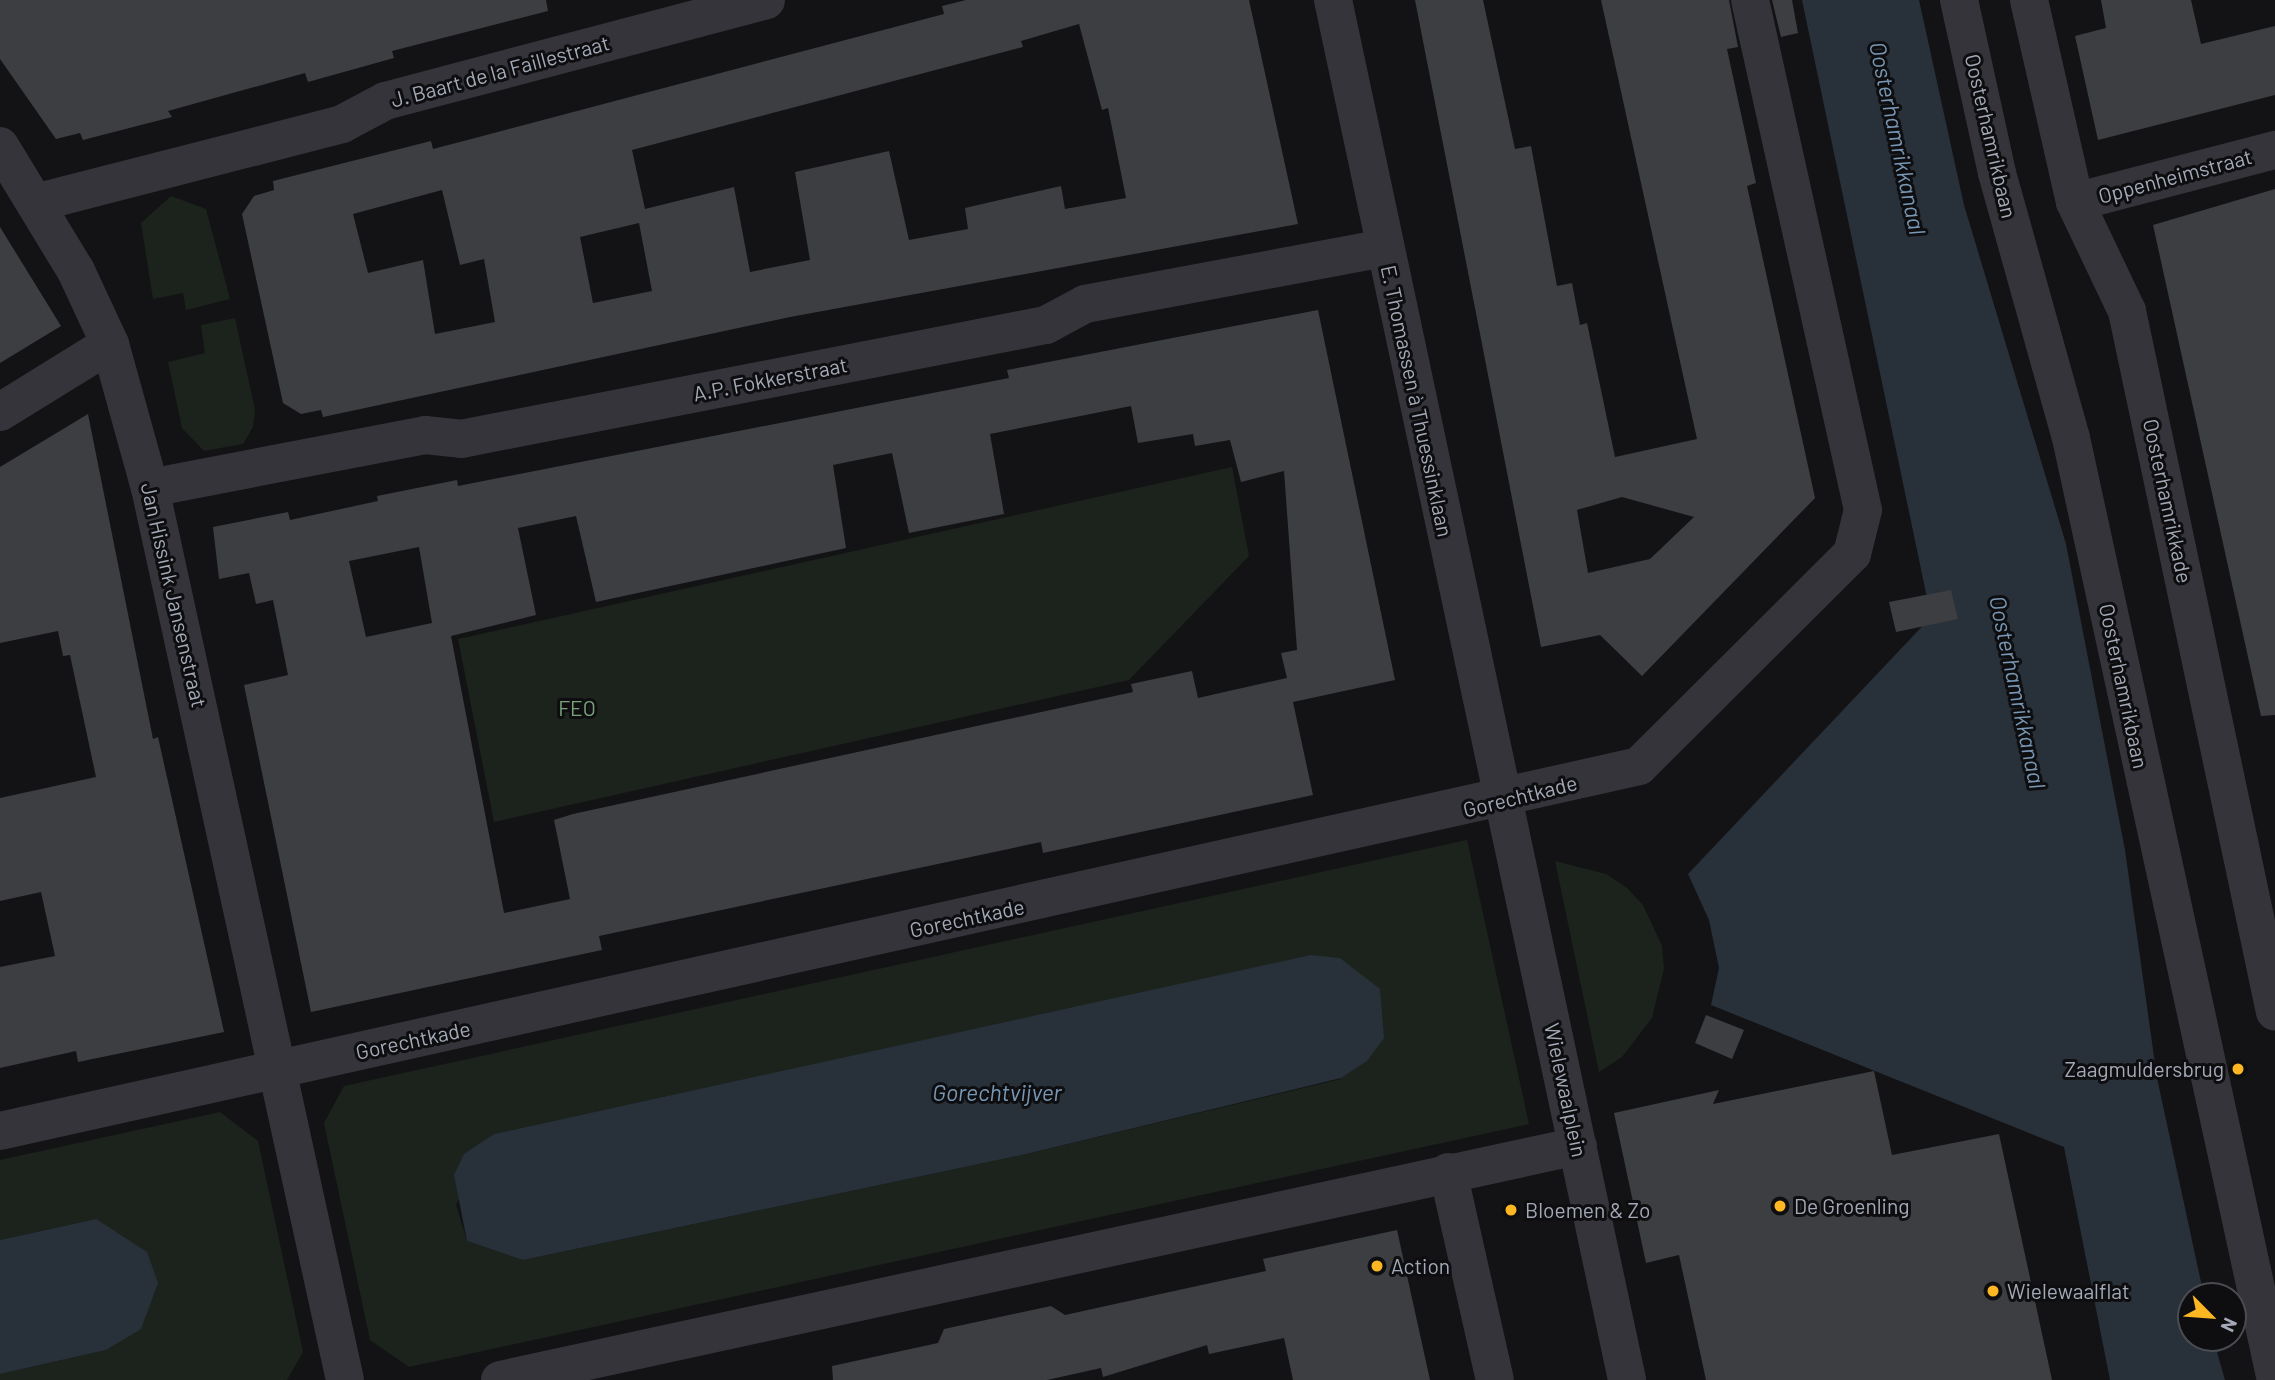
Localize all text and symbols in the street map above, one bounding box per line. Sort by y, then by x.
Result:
street label: J. Baart de la Faillestraat [388,30,612,112]
water label: Oosterhamrikkanaal [1864,39,1932,237]
street label: Oosterhamrikbaan [1960,51,2022,221]
street label: Oppenheimstraat [2095,143,2255,209]
street label: E. Thomassen à Thuessinklaan [1376,263,1458,539]
street label: A.P. Fokkerstraat [691,352,849,406]
street label: Oosterhamrikkade [2138,417,2198,585]
street label: Jan Hissink Jansenstraat [136,480,212,710]
water label: Oosterhamrikkanaal [1984,593,2052,791]
street label: Oosterhamrikbaan [2094,601,2154,771]
park label: FEO [558,695,596,721]
street label: Gorechtkade [1460,770,1580,822]
street label: Gorechtkade [907,894,1027,942]
street label: Gorechtkade [353,1016,473,1064]
street label: Wielewaalplein [1540,1021,1592,1159]
place label: Zaagmuldersbrug [2064,1056,2224,1082]
marker: Zaagmuldersbrug [2230,1061,2246,1077]
water label: Gorechtvijver [932,1078,1062,1106]
place label: De Groenling [1794,1193,1909,1219]
place label: Bloemen & Zo [1525,1197,1651,1223]
marker: De Groenling [1772,1198,1788,1214]
marker: Bloemen & Zo [1503,1202,1519,1218]
place label: Action [1391,1253,1450,1279]
marker: Action [1369,1258,1385,1274]
place label: Wielewaalflat [2007,1278,2130,1304]
north arrow [2177,1282,2247,1352]
marker: Wielewaalflat [1985,1283,2001,1299]
text: N [2217,1315,2243,1336]

